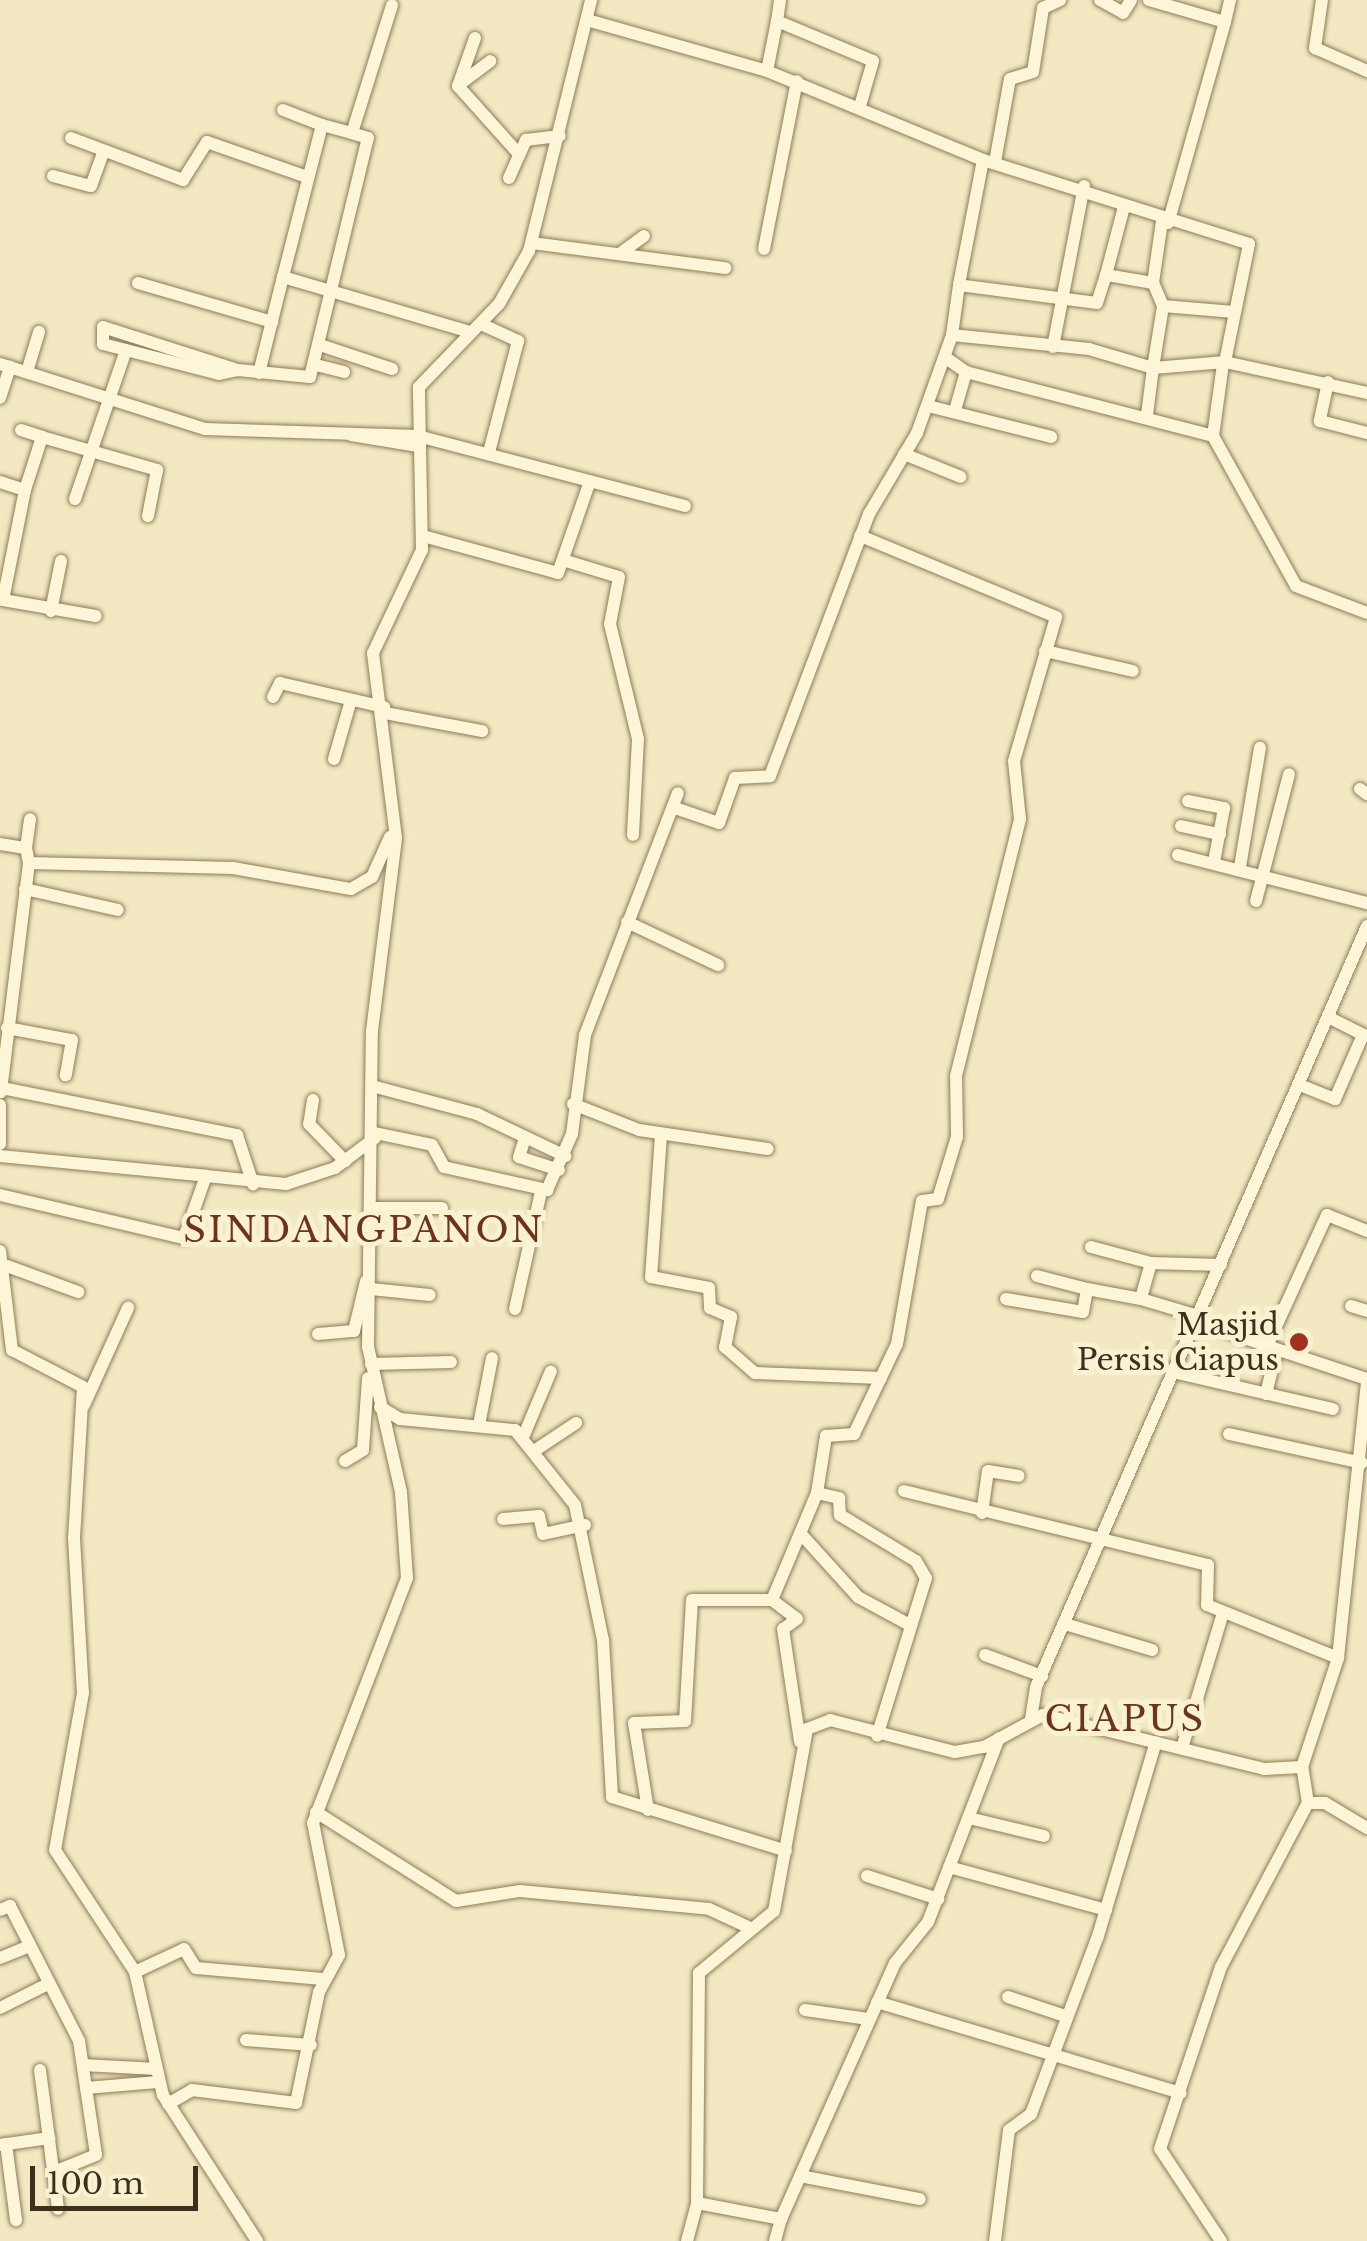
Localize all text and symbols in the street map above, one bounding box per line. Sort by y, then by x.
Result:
district label: SINDANGPANON [183,1209,545,1251]
place label: Masjid Persis Ciapus [1077,1307,1279,1378]
marker: Masjid Persis Ciapus [1288,1331,1310,1353]
district label: CIAPUS [1044,1698,1206,1740]
scale bar [35,2146,202,2208]
text: 100 m [47,2165,144,2202]

